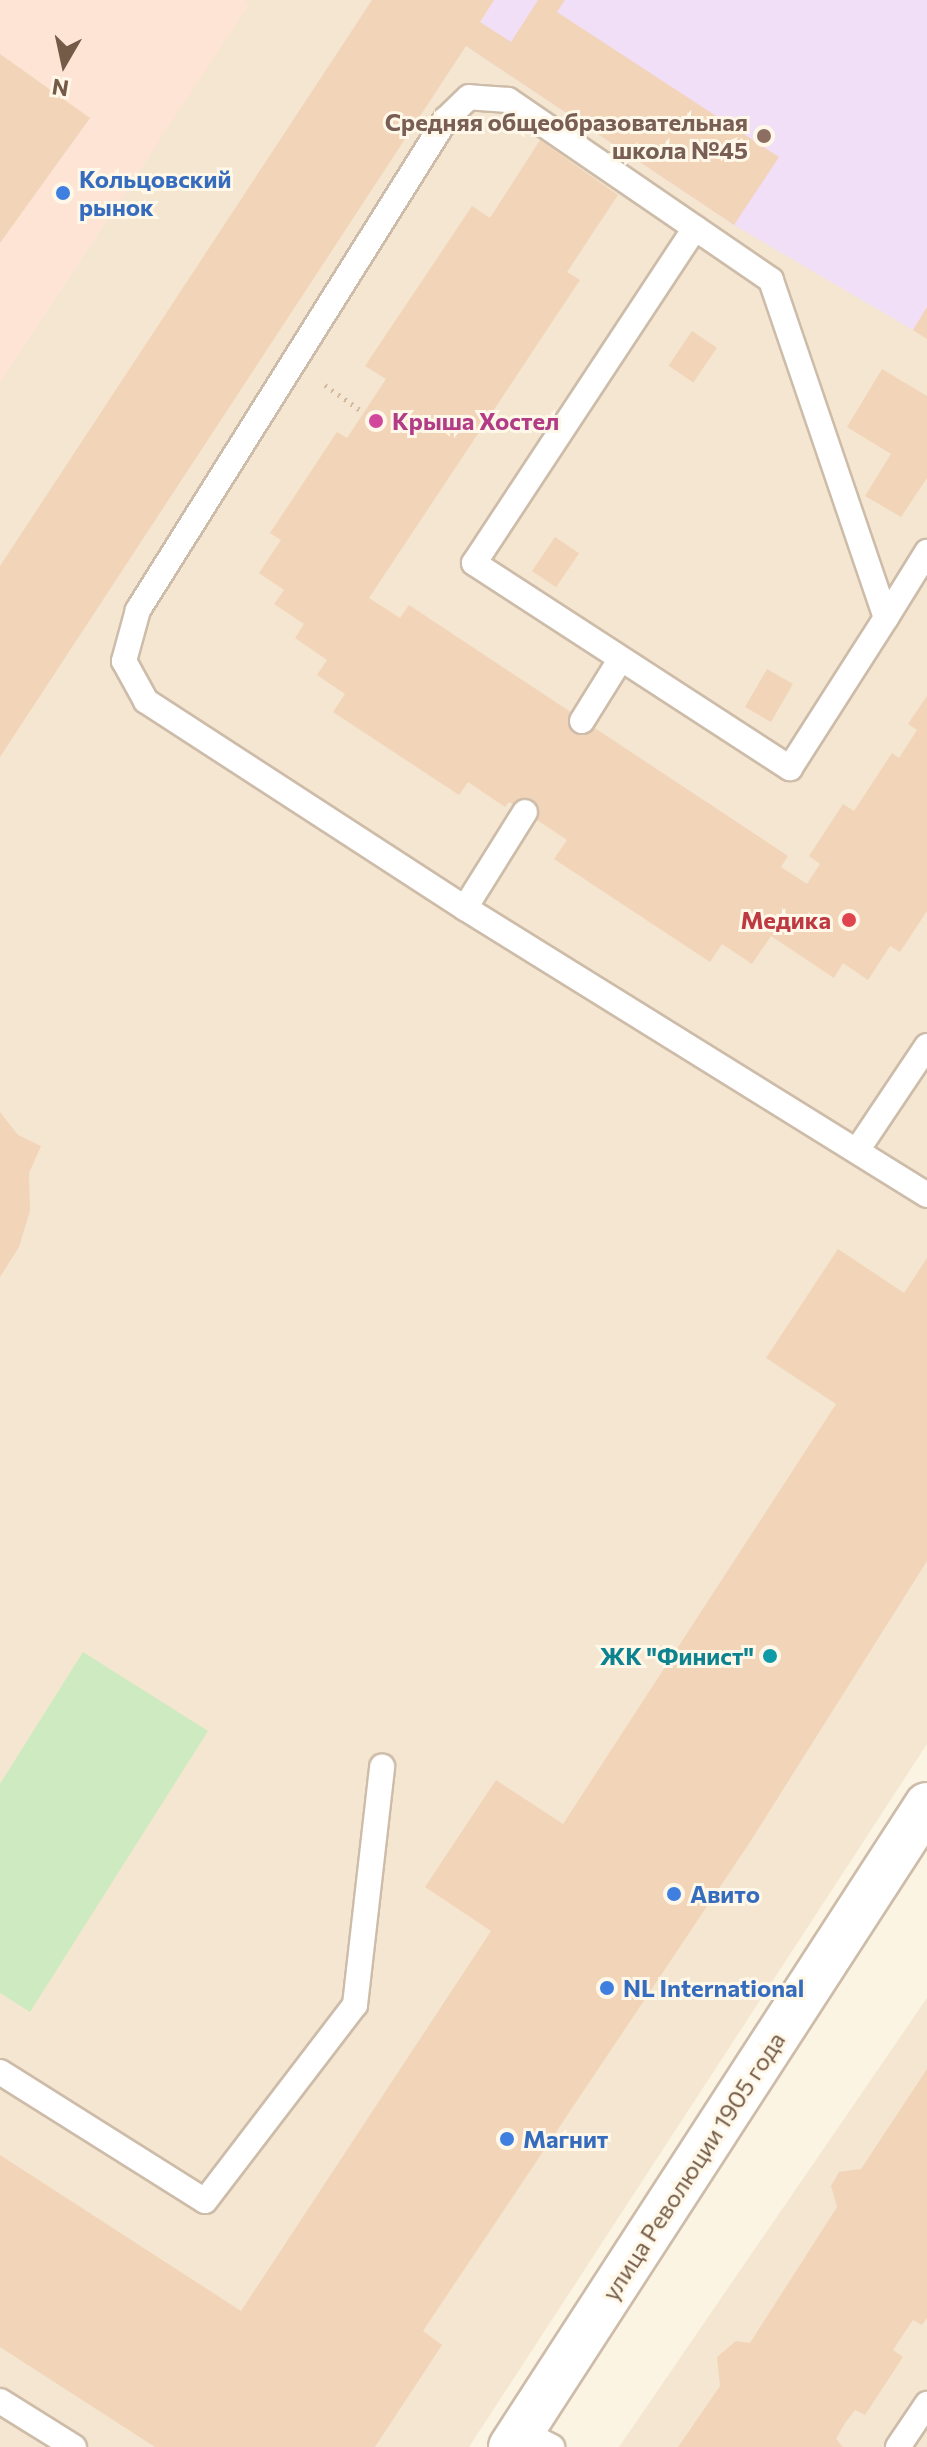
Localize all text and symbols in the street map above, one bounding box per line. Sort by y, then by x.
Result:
north arrow [24,24,104,104]
text: N [50,74,70,103]
place label: Средняя общеобразовательная школа №45 [385,108,748,164]
marker: Средняя общеобразовательная школа №45 [755,127,773,145]
place label: Кольцовский рынок [79,165,232,221]
marker: Кольцовский рынок [54,184,72,202]
place label: Крыша Хостел [392,407,559,435]
marker: Крыша Хостел [367,412,385,430]
place label: Медика [740,906,831,934]
marker: Медика [838,909,860,931]
place label: ЖК "Финист" [600,1642,754,1670]
marker: ЖК "Финист" [761,1647,779,1665]
place label: Авито [690,1880,760,1908]
marker: Авито [665,1885,683,1903]
place label: NL International [623,1974,804,2002]
marker: NL International [598,1979,616,1997]
street label: улица Революции 1905 года [595,2027,791,2305]
place label: Магнит [523,2125,608,2153]
marker: Магнит [498,2130,516,2148]

